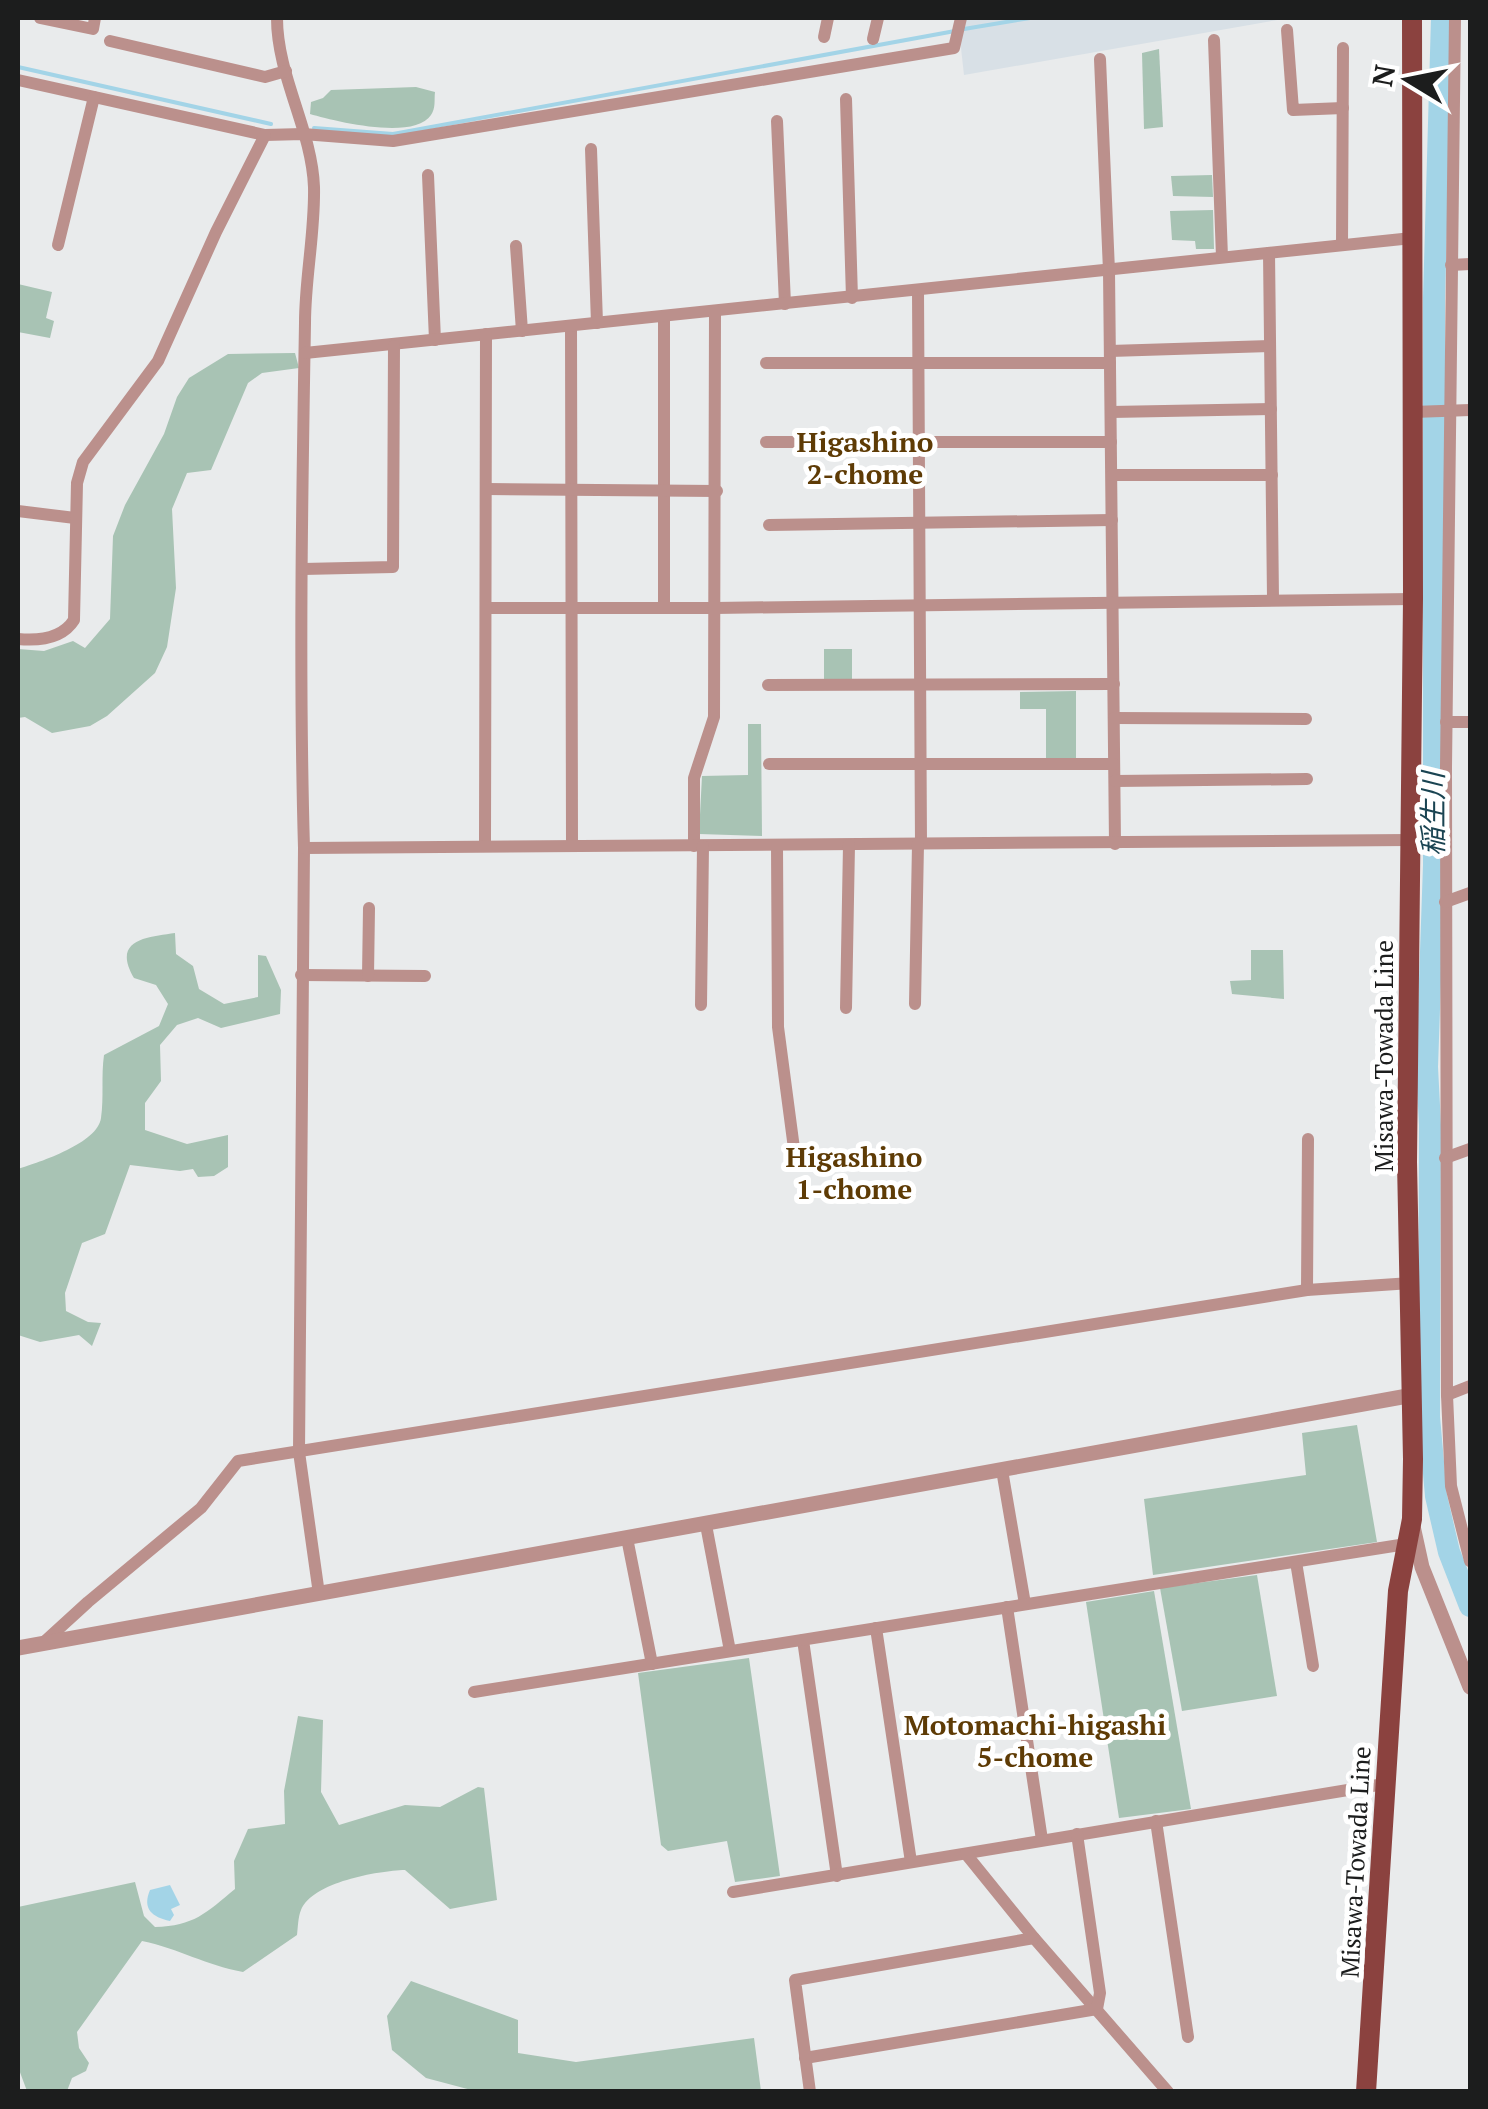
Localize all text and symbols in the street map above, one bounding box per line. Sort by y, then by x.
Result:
north arrow [1358,30,1458,130]
text: N [1363,62,1403,89]
district label: Higashino 2-chome [797,423,933,492]
water label: 稲生川 [1414,769,1451,856]
street label: Misawa-Towada Line [1367,940,1400,1172]
district label: Higashino 1-chome [786,1138,922,1207]
district label: Motomachi-higashi 5-chome [904,1706,1166,1775]
street label: Misawa-Towada Line [1332,1745,1378,1979]

